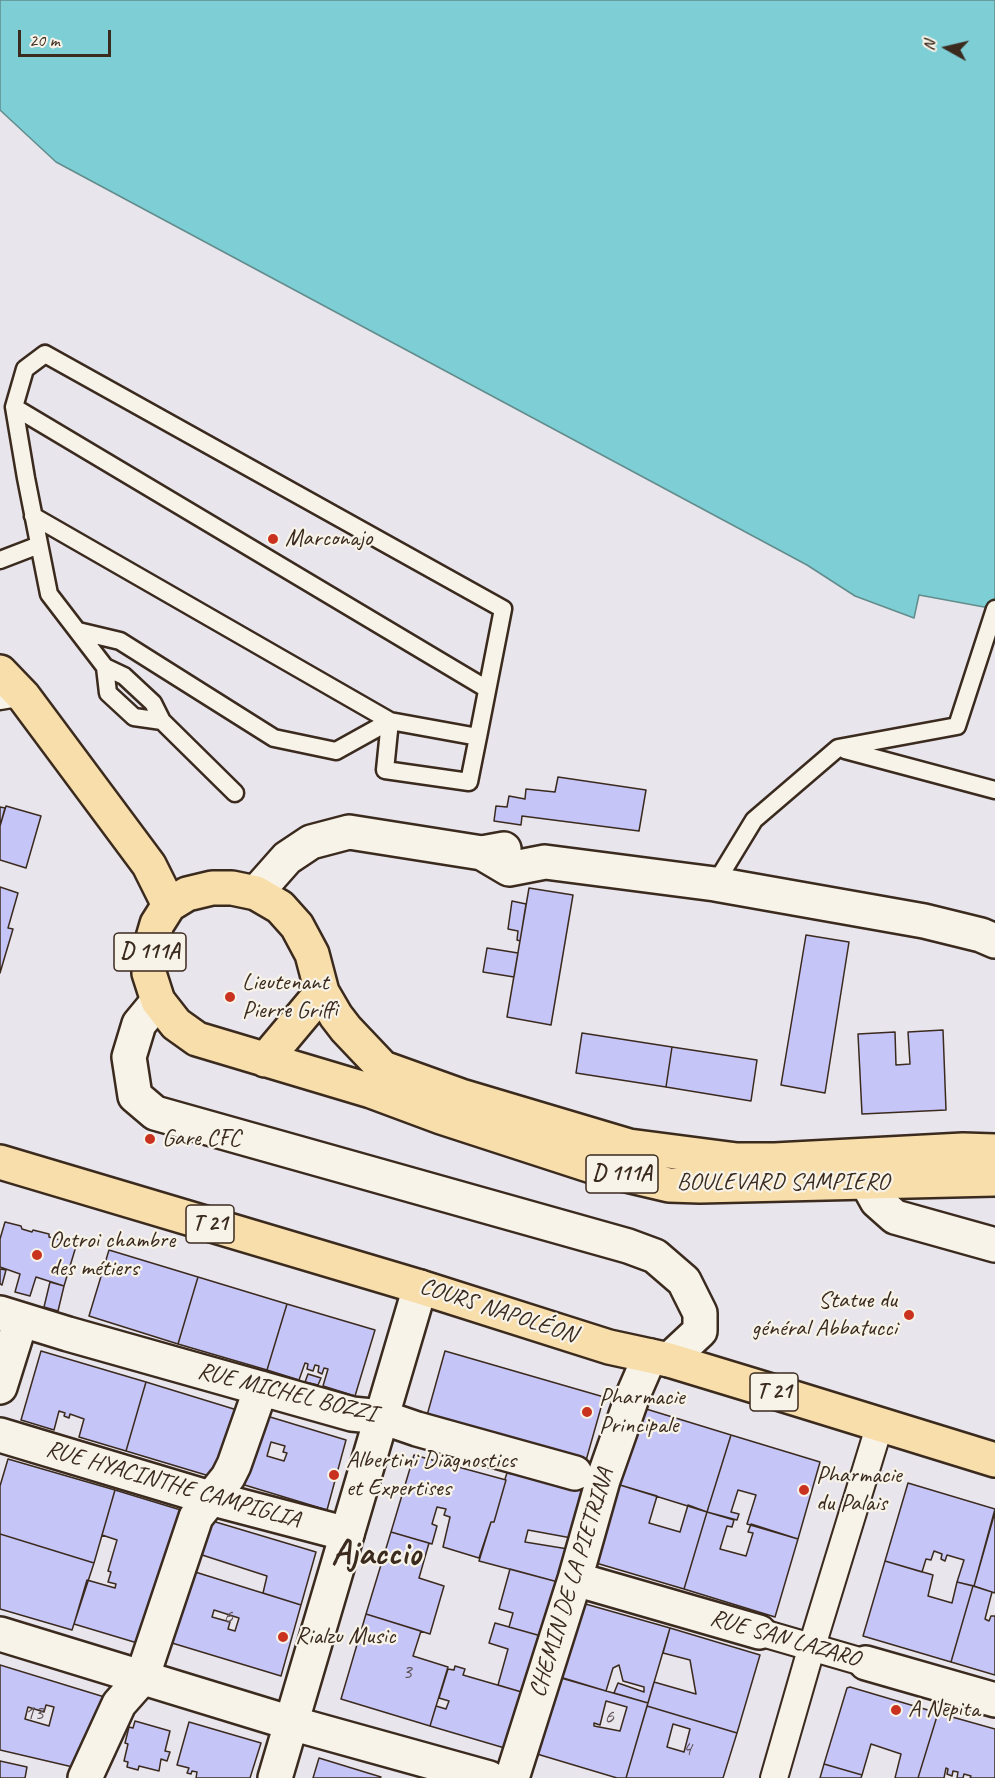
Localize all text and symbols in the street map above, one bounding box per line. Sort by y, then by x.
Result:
scale bar [21,18,114,56]
north arrow [917,18,977,78]
text: 20 m [29,29,60,51]
text: N [919,39,940,52]
place label: Marconajo [285,525,372,553]
marker: Marconajo [266,532,280,546]
road number: D 111A [114,933,186,971]
place label: Lieutenant Pierre Griffi [242,969,337,1025]
marker: Lieutenant Pierre Griffi [223,990,237,1004]
place label: Gare CFC [162,1125,241,1153]
marker: Gare CFC [143,1132,157,1146]
road number: D 111A [586,1155,658,1193]
street label: BOULEVARD SAMPIERO [677,1169,889,1197]
road number: T 21 [186,1205,234,1243]
place label: Octroi chambre des métiers [49,1227,175,1283]
marker: Octroi chambre des métiers [30,1248,44,1262]
street label: COURS NAPOLÉON [416,1272,580,1350]
place label: Statue du général Abbatucci [752,1287,897,1343]
marker: Statue du général Abbatucci [902,1308,916,1322]
street label: RUE MICHEL BOZZI [195,1357,379,1429]
road number: T 21 [750,1373,798,1411]
place label: Pharmacie Principale [599,1384,685,1440]
marker: Pharmacie Principale [580,1405,594,1419]
street label: RUE HYACINTHE CAMPIGLIA [43,1435,303,1535]
place label: Albertini Diagnostics et Expertises [346,1447,516,1503]
place label: Pharmacie du Palais [816,1462,902,1518]
street label: CHEMIN DE LA PIETRINA [523,1465,621,1701]
marker: Albertini Diagnostics et Expertises [327,1468,341,1482]
marker: Pharmacie du Palais [797,1483,811,1497]
district label: Ajaccio [331,1533,421,1577]
house number: 6 [223,1604,233,1630]
street label: RUE SAN LAZARO [707,1604,863,1674]
place label: Rialzu Music [295,1623,395,1651]
marker: Rialzu Music [276,1630,290,1644]
house number: 3 [402,1659,412,1685]
place label: A Nepita [908,1696,980,1724]
house number: 13 [25,1700,43,1726]
marker: A Nepita [889,1703,903,1717]
house number: 6 [604,1704,614,1730]
house number: 4 [682,1736,692,1762]

